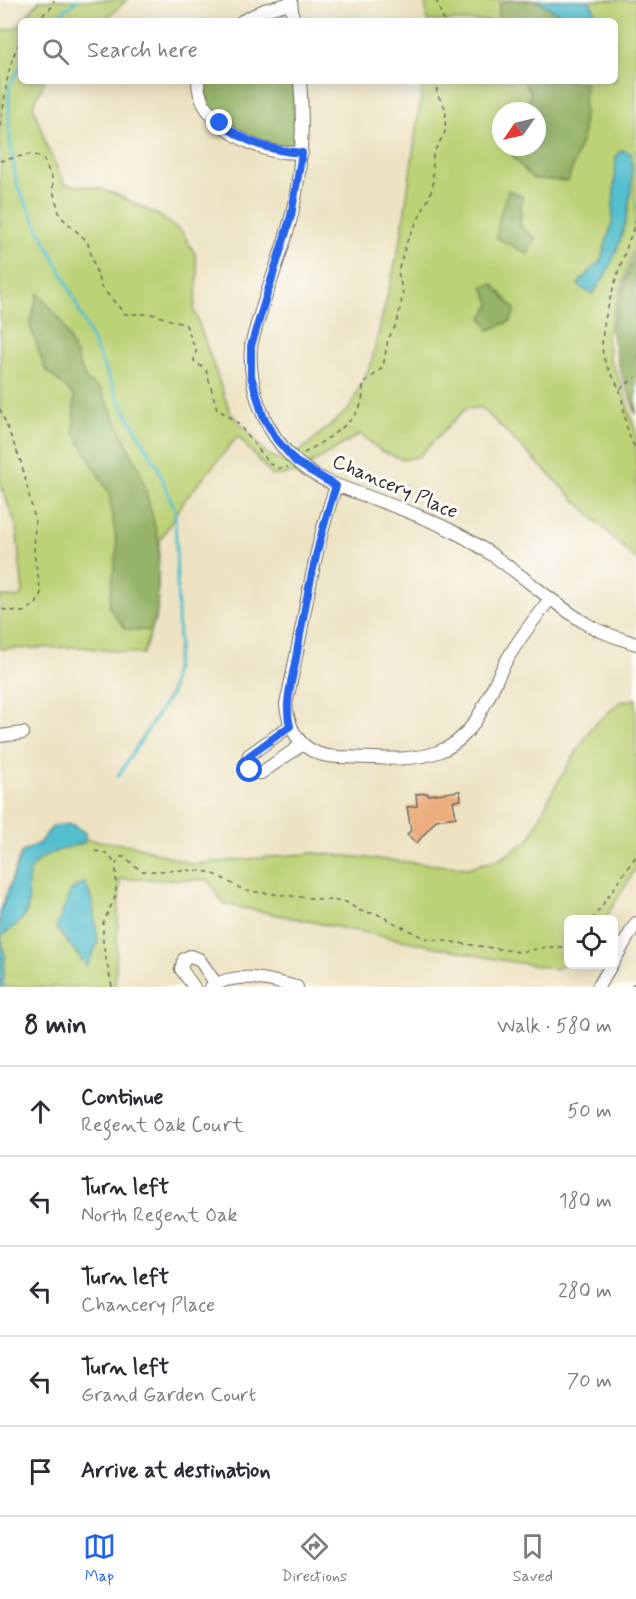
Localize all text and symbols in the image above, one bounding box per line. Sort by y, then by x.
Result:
search box [18,18,618,84]
icon: search [39,35,72,68]
text: Search here [87,37,198,65]
north arrow [492,102,546,156]
route end [206,109,232,135]
street label: Chancery Place [328,448,462,526]
route start [236,756,262,782]
map controls [564,915,618,969]
button: locate [564,915,618,969]
text: 8 min [24,1009,87,1043]
text: Walk · 580 m [497,1013,612,1040]
text: Continue [81,1084,163,1112]
icon: ahead [24,1095,57,1128]
text: 50 m [567,1098,612,1125]
text: Regent Oak Court [81,1112,244,1139]
text: Turn left [81,1174,169,1202]
icon: left [24,1185,57,1218]
text: 180 m [559,1188,612,1215]
text: North Regent Oak [81,1202,238,1229]
text: Turn left [81,1264,169,1292]
icon: left [24,1275,57,1308]
text: 280 m [558,1278,612,1305]
text: Chancery Place [81,1292,215,1319]
text: Turn left [81,1354,169,1382]
icon: left [24,1365,57,1398]
text: 70 m [567,1368,612,1395]
text: Grand Garden Court [81,1382,256,1409]
icon: arrive [24,1455,57,1488]
text: Arrive at destination [81,1457,271,1485]
tab: Map [83,1530,116,1587]
tab: Directions [281,1530,347,1587]
tab: Saved [513,1530,553,1587]

